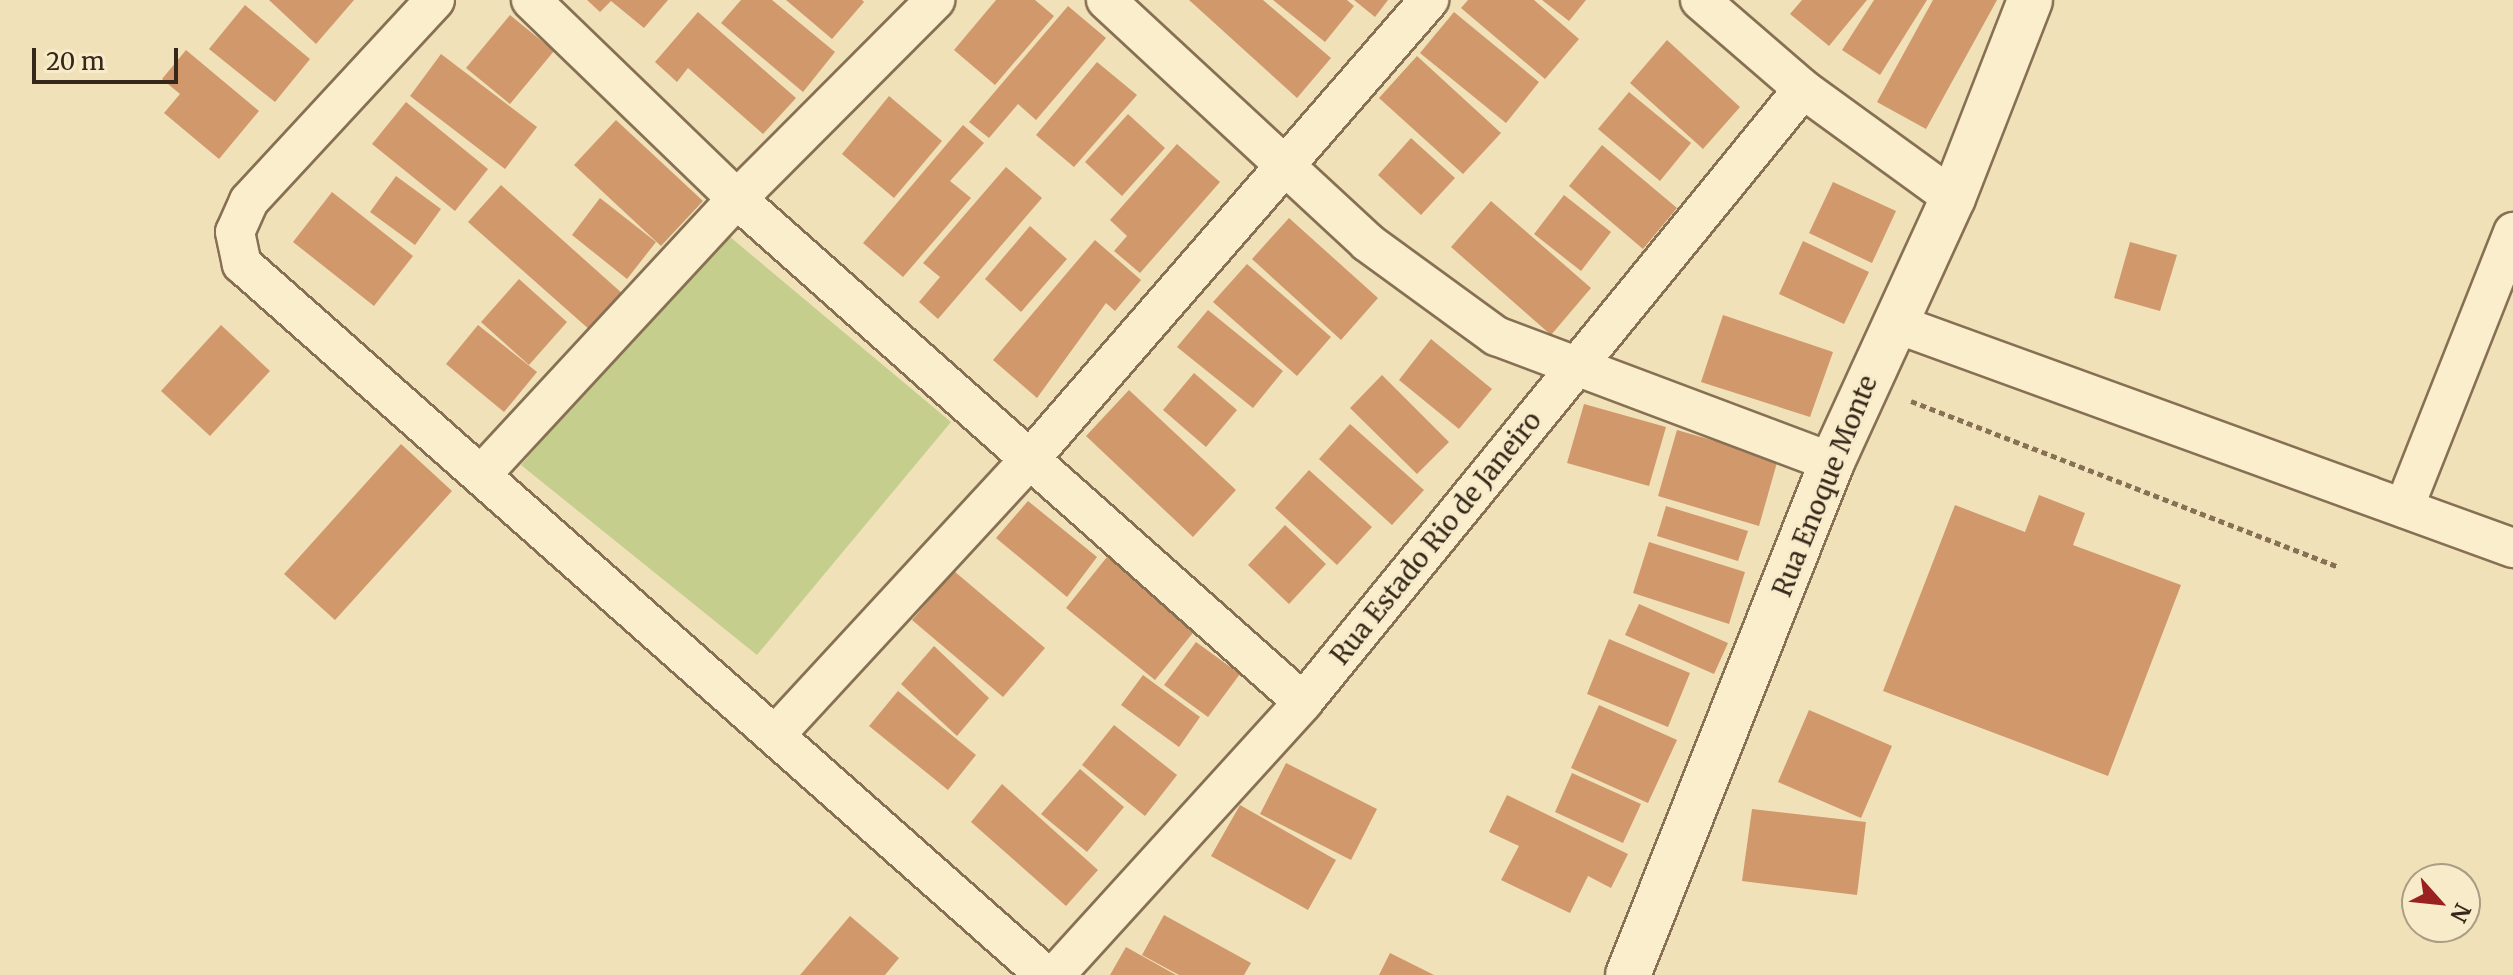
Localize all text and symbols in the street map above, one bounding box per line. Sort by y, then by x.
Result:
scale bar [36,32,182,82]
text: 20 m [46,46,105,77]
street label: Rua Enoque Monte [1766,371,1884,601]
street label: Rua Estado Rio de Janeiro [1324,405,1548,671]
north arrow [2401,863,2481,943]
text: N [2444,899,2477,927]

